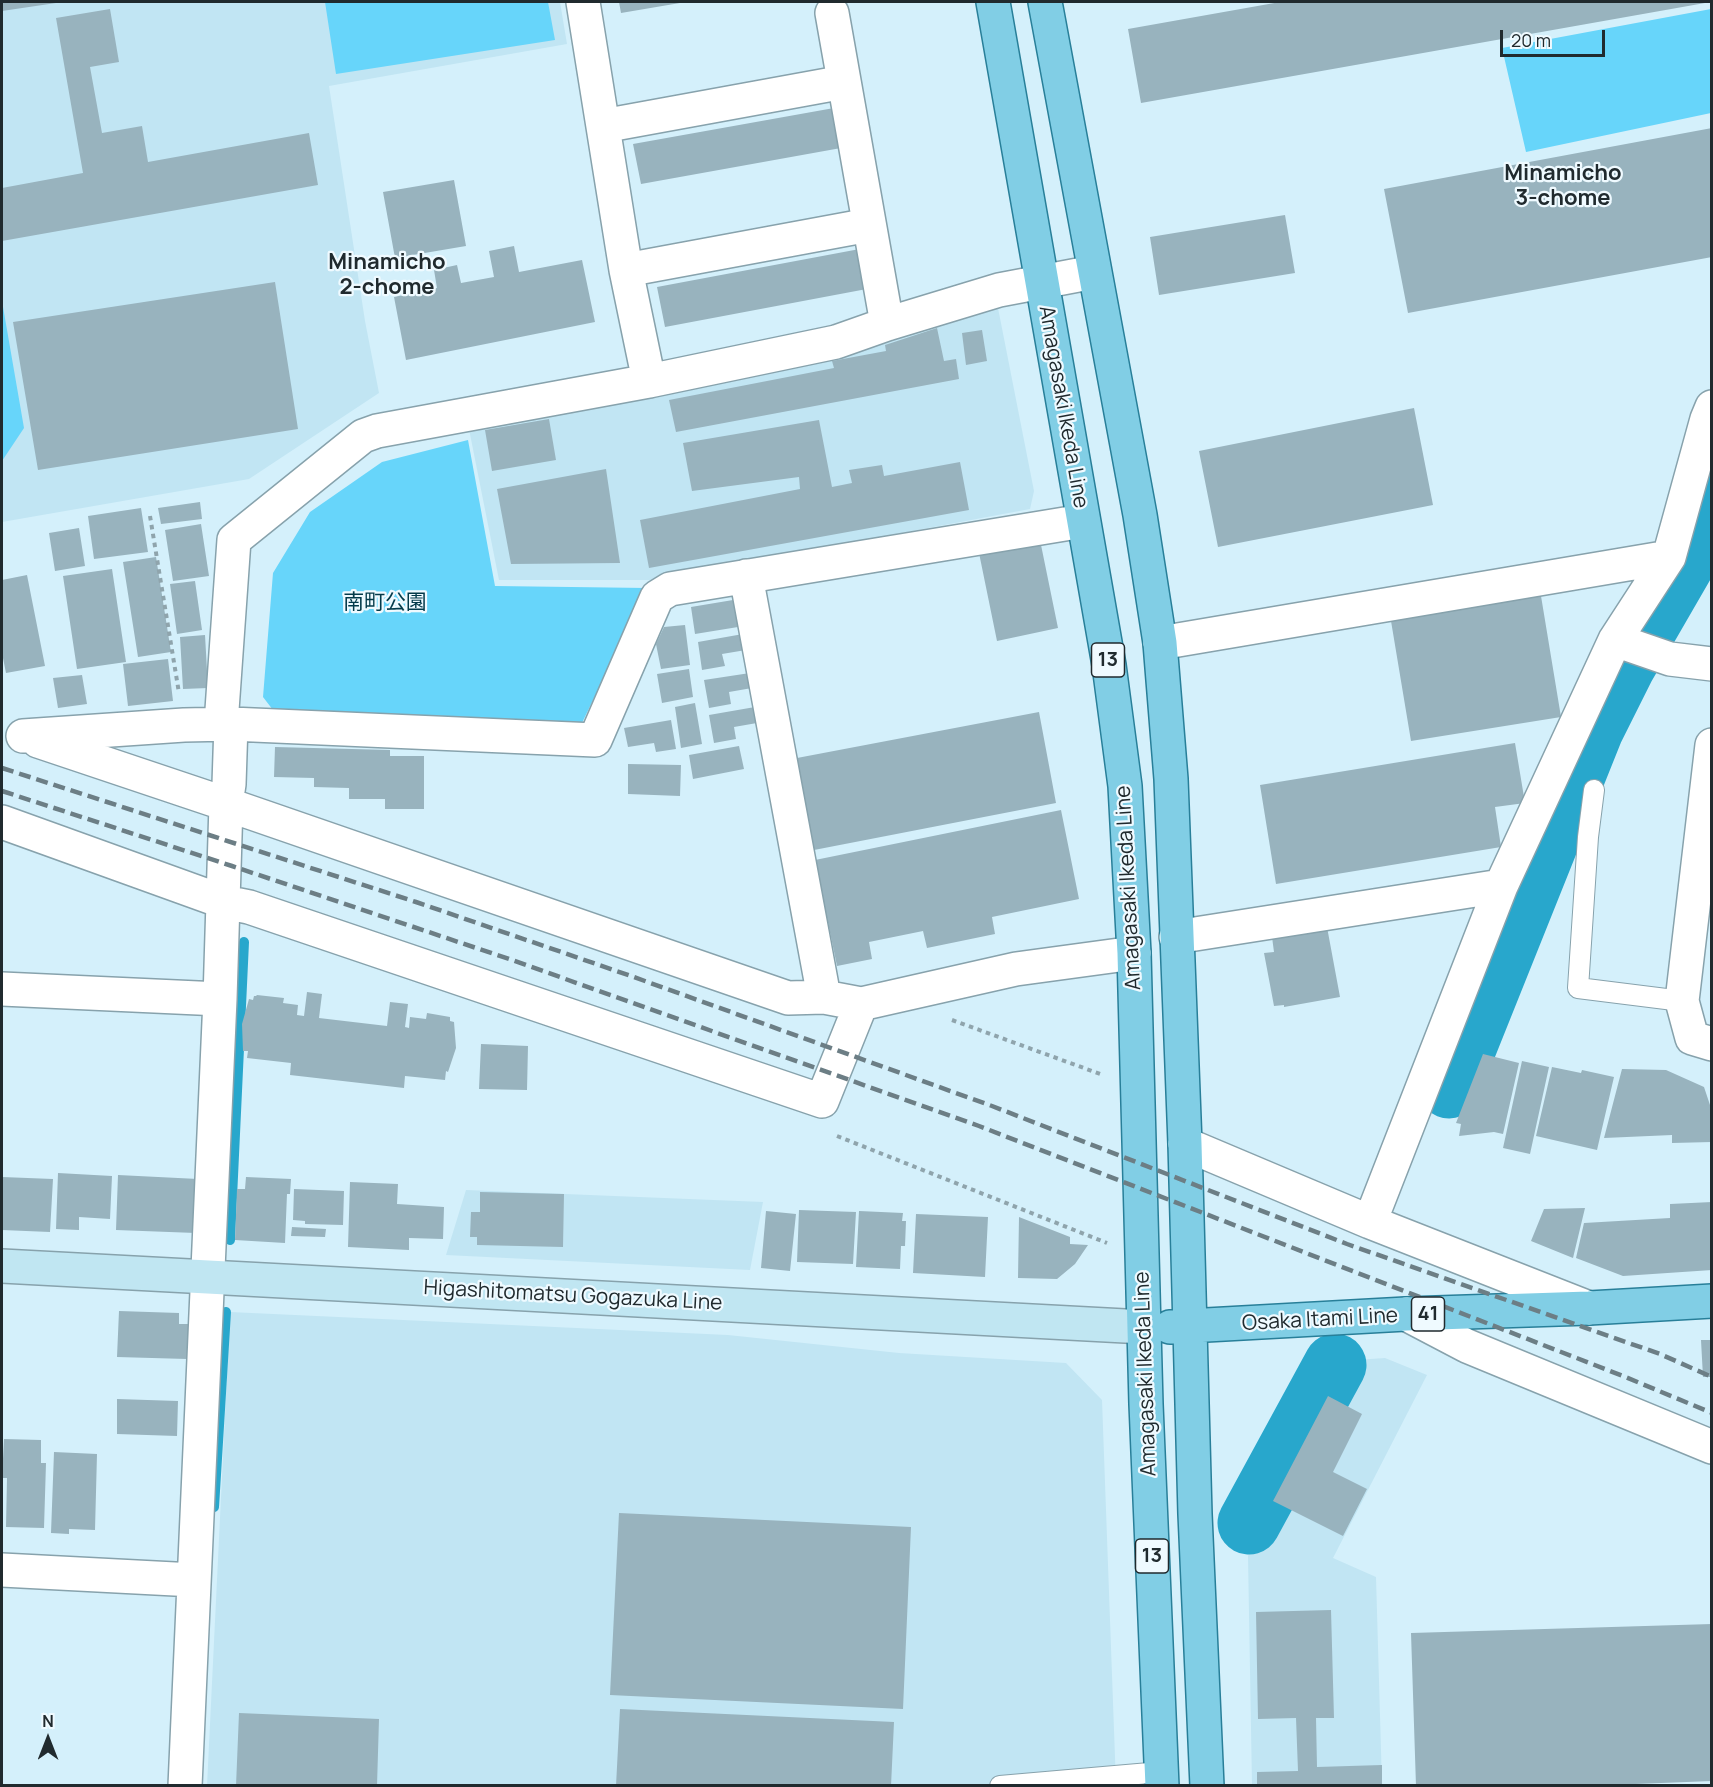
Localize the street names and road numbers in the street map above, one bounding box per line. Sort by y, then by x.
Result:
street label: Amagasaki Ikeda Line [1033,304,1093,510]
road number: 13 [1092,643,1124,677]
street label: Amagasaki Ikeda Line [1111,785,1147,991]
street label: Amagasaki Ikeda Line [1130,1271,1162,1477]
street label: Higashitomatsu Gogazuka Line [423,1276,723,1316]
road number: 41 [1412,1297,1444,1331]
street label: Osaka Itami Line [1241,1303,1399,1337]
road number: 13 [1136,1539,1168,1573]

